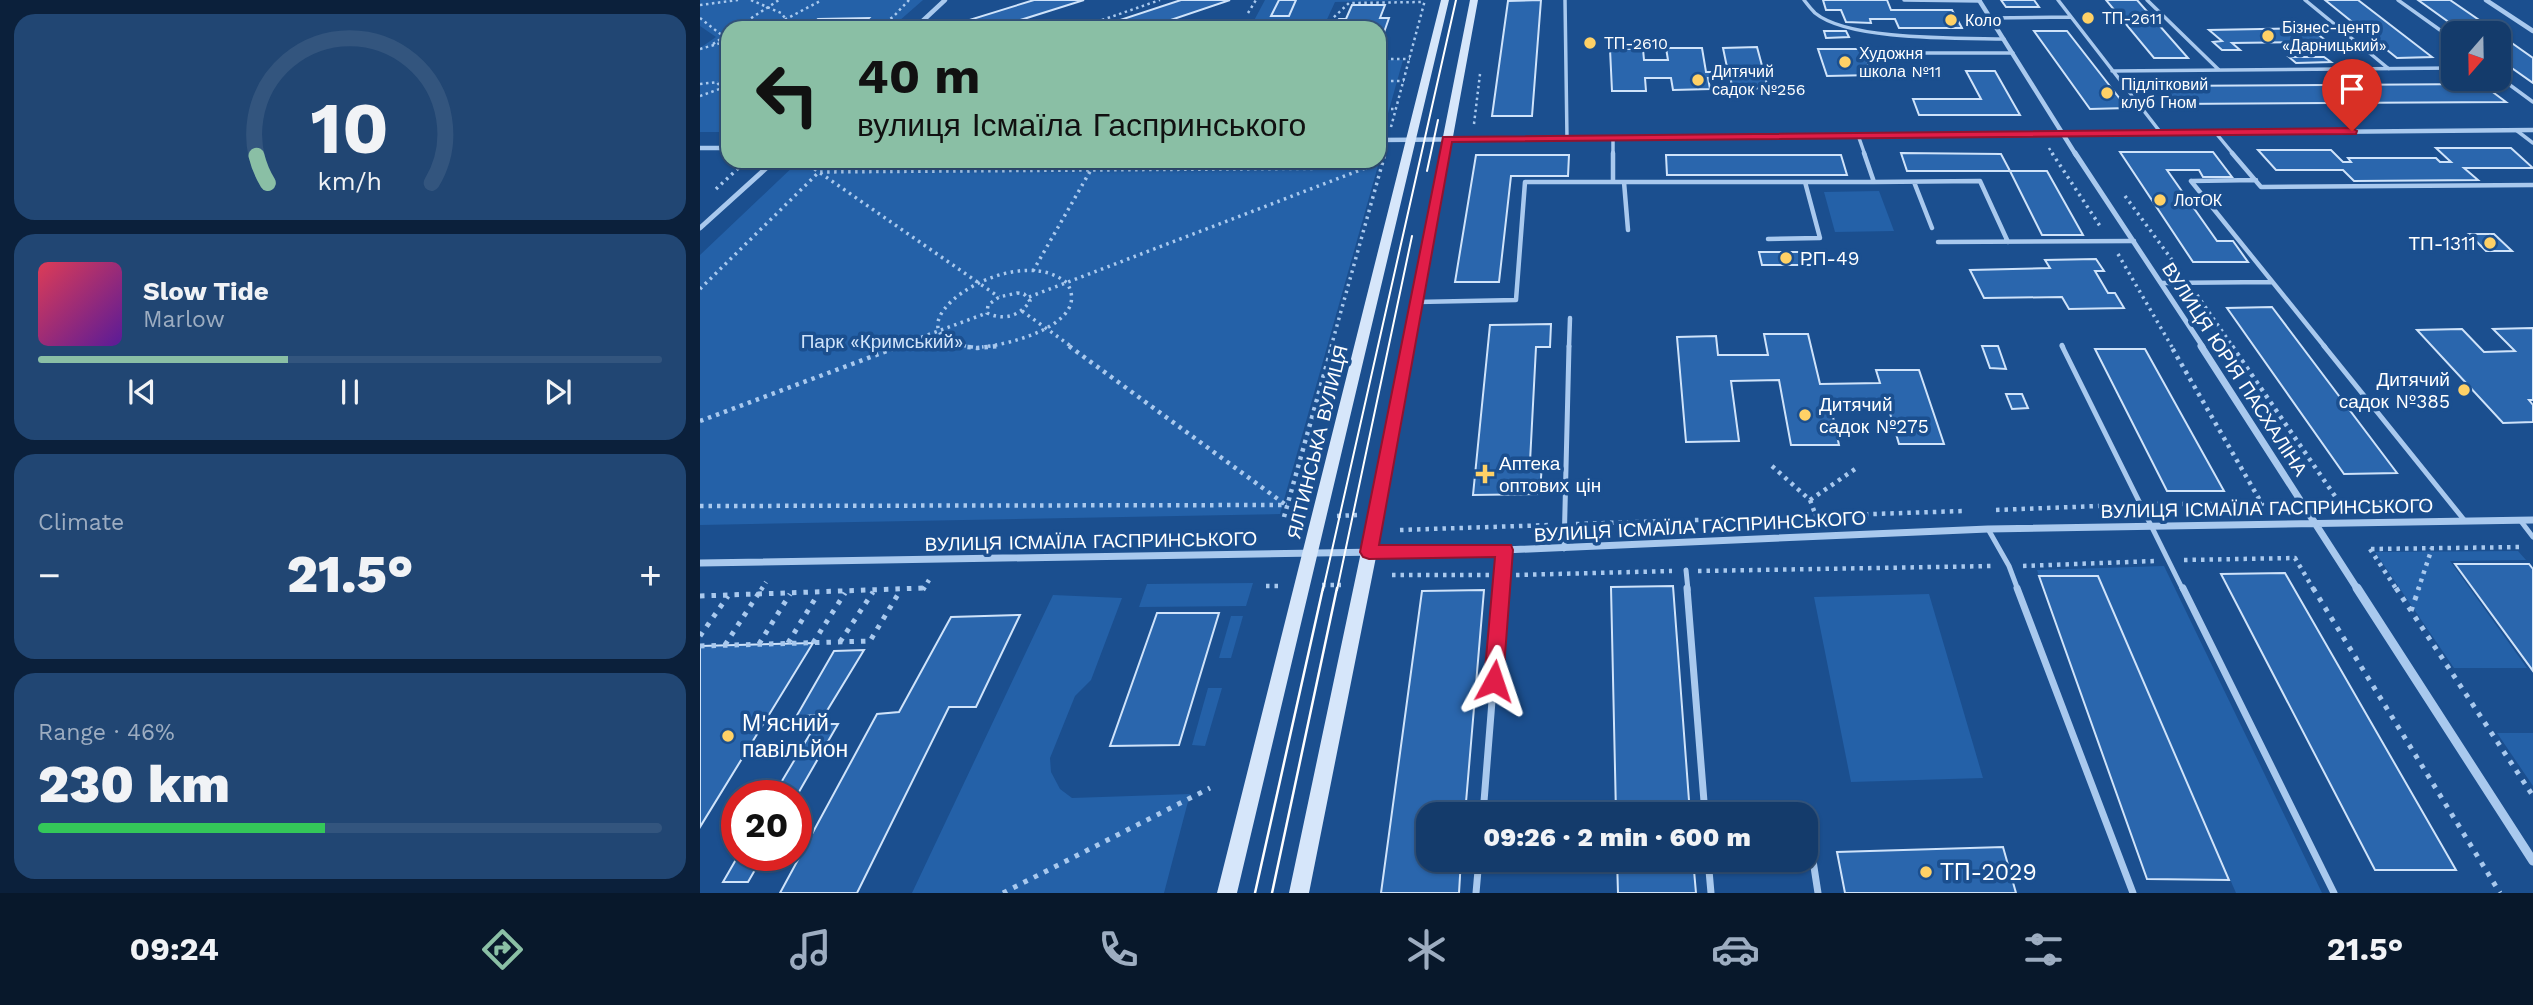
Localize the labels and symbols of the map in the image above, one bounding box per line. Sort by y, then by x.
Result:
place label: ТП-2611 [2102,9,2162,28]
marker: ТП-2611 [2080,10,2096,26]
place label: Коло [1965,11,2001,30]
marker: Коло [1943,12,1959,28]
place label: Бізнес-центр «Дарницький» [2282,18,2387,55]
north arrow [2441,21,2511,91]
marker: Бізнес-центр «Дарницький» [2260,28,2276,44]
place label: ТП-2610 [1604,34,1668,53]
marker: ТП-2610 [1582,35,1598,51]
place label: Художня школа №11 [1859,44,1941,81]
marker: Художня школа №11 [1837,54,1853,70]
pin [2322,59,2382,131]
place label: Дитячий садок №256 [1712,62,1805,99]
marker: Дитячий садок №256 [1690,72,1706,88]
place label: Підлітковий клуб Гном [2121,75,2208,112]
marker: Підлітковий клуб Гном [2099,85,2115,101]
place label: ЛотОК [2174,191,2223,210]
marker: ЛотОК [2152,192,2168,208]
place label: ТП-1311 [2409,232,2476,255]
marker: ТП-1311 [2482,235,2498,251]
place label: РП-49 [1800,247,1859,270]
marker: РП-49 [1778,250,1794,266]
street label: ВУЛИЦЯ ЮРІЯ ПАСХАЛІНА [2157,258,2312,481]
park label: Парк «Кримський» [801,330,963,353]
street label: ЯЛТИНСЬКА ВУЛИЦЯ [1282,343,1353,541]
place label: Дитячий садок №385 [2339,368,2450,413]
marker: Дитячий садок №385 [2456,382,2472,398]
place label: Дитячий садок №275 [1819,393,1929,438]
marker: Дитячий садок №275 [1797,407,1813,423]
place label: Аптека оптових цін [1499,452,1601,497]
marker: Аптека оптових цін [1477,466,1493,482]
street label: ВУЛИЦЯ ІСМАЇЛА ГАСПРИНСЬКОГО [2101,494,2433,523]
street label: ВУЛИЦЯ ІСМАЇЛА ГАСПРИНСЬКОГО [1533,506,1867,547]
street label: ВУЛИЦЯ ІСМАЇЛА ГАСПРИНСЬКОГО [925,527,1257,556]
position arrow [1457,644,1531,718]
place label: М'ясний павільйон [742,710,848,763]
marker: М'ясний павільйон [720,728,736,744]
speed limit sign: 20 [721,780,812,871]
place label: ТП-2029 [1940,859,2037,886]
marker: ТП-2029 [1918,864,1934,880]

